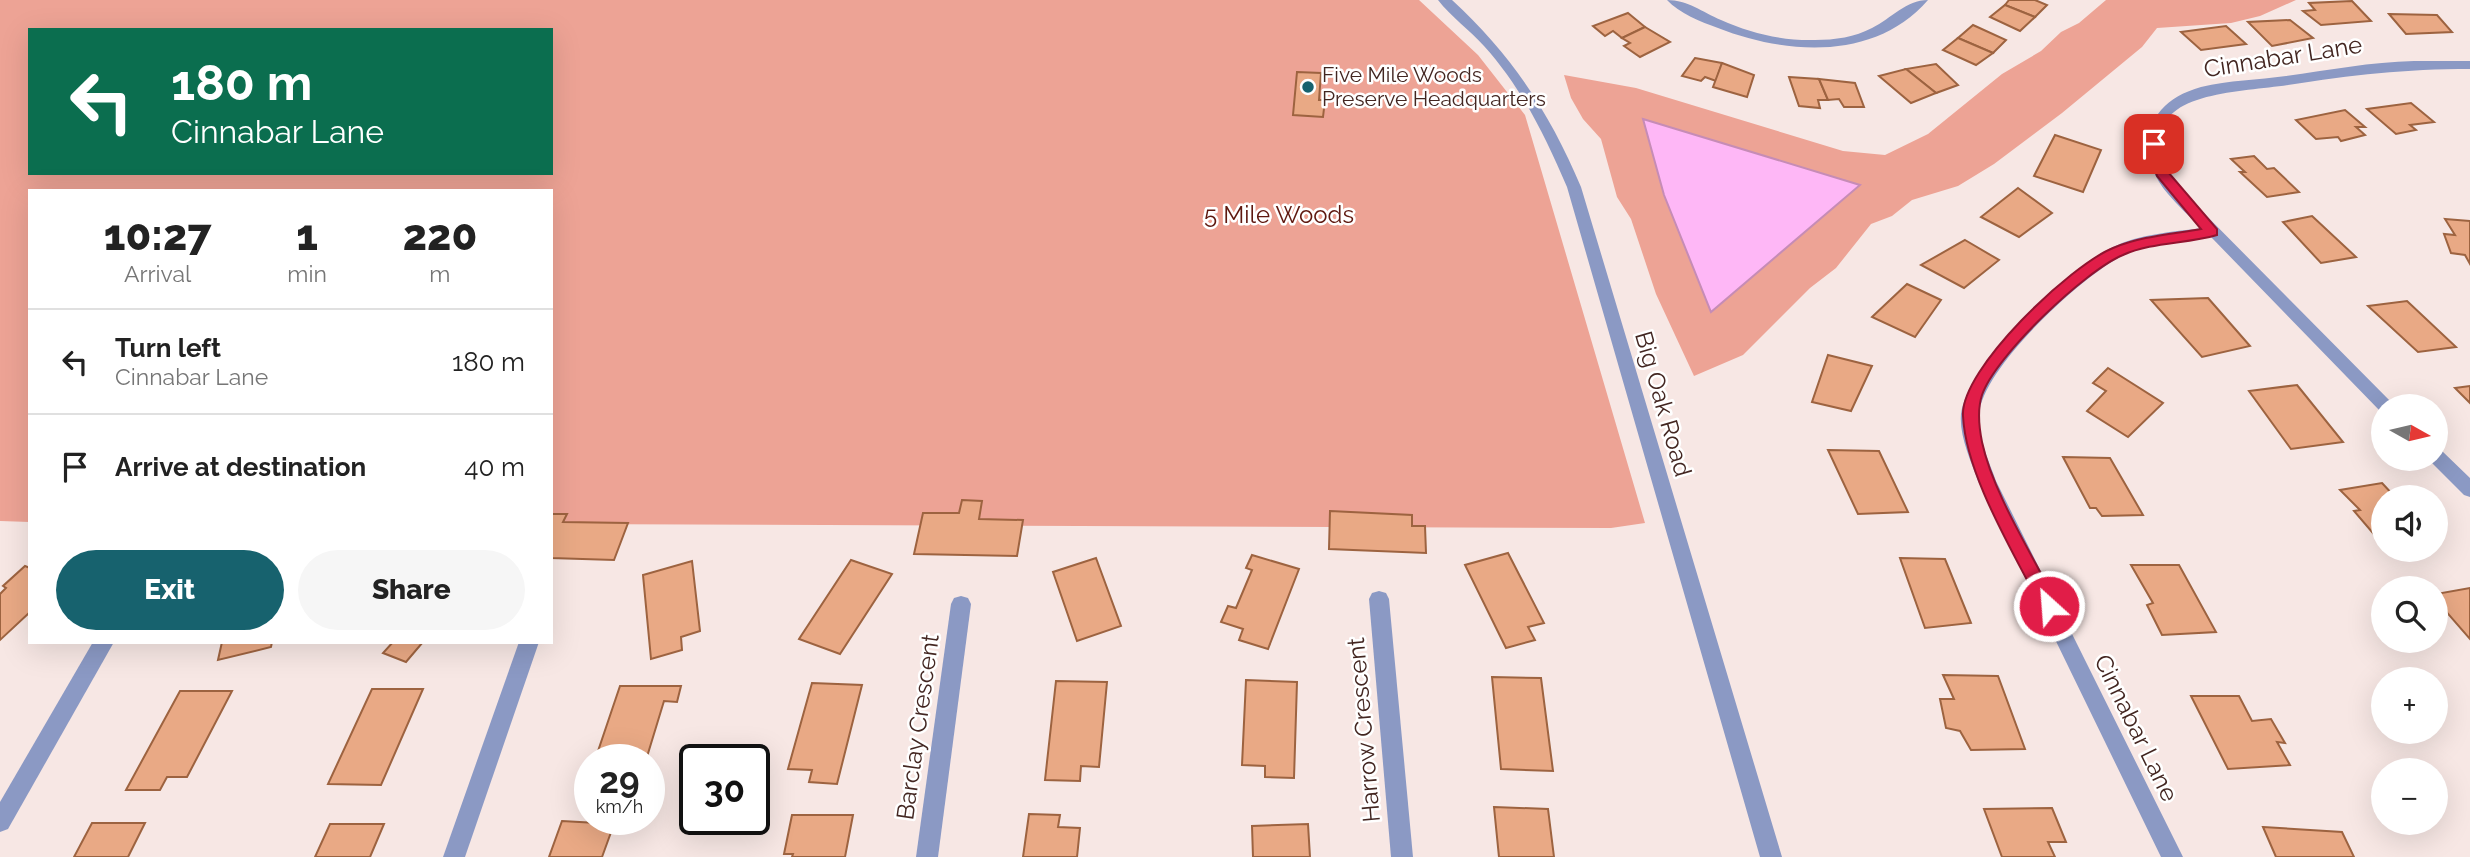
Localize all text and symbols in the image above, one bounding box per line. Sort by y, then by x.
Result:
street label: Cinnabar Lane [2202,30,2364,83]
text: 180 m [171,54,312,111]
icon: left [56,56,147,147]
place label: Five Mile Woods Preserve Headquarters [1322,62,1546,111]
marker: Five Mile Woods Preserve Headquarters [1300,79,1316,95]
text: Cinnabar Lane [171,113,384,150]
pin [2124,114,2184,174]
icon: arrive [2135,125,2173,163]
park label: 5 Mile Woods [1204,200,1354,229]
text: 10:27 [104,211,211,260]
text: 1 [296,211,318,260]
text: 220 [403,211,477,260]
text: Arrival [124,260,191,287]
text: min [287,260,327,287]
text: m [429,260,450,287]
street label: Big Oak Road [1629,328,1698,480]
text: Turn left [115,333,221,363]
icon: left [56,343,94,381]
text: 180 m [452,347,525,377]
text: Cinnabar Lane [115,363,268,390]
north arrow [2371,394,2448,471]
map controls [2371,394,2448,835]
icon: arrive [56,448,94,486]
text: Arrive at destination [115,452,366,482]
text: 40 m [464,452,525,482]
button: sound [2371,485,2448,562]
button: Exit [56,550,284,630]
button: Share [298,550,525,630]
position arrow [2012,569,2086,643]
button: search [2371,576,2448,653]
street label: Barclay Crescent [890,632,945,822]
street label: Harrow Crescent [1341,637,1386,824]
street label: Cinnabar Lane [2088,650,2185,806]
button: + [2371,667,2448,744]
speed limit sign: 30 [679,744,770,835]
button: − [2371,758,2448,835]
text: 29 [599,760,640,801]
text: km/h [596,796,643,817]

